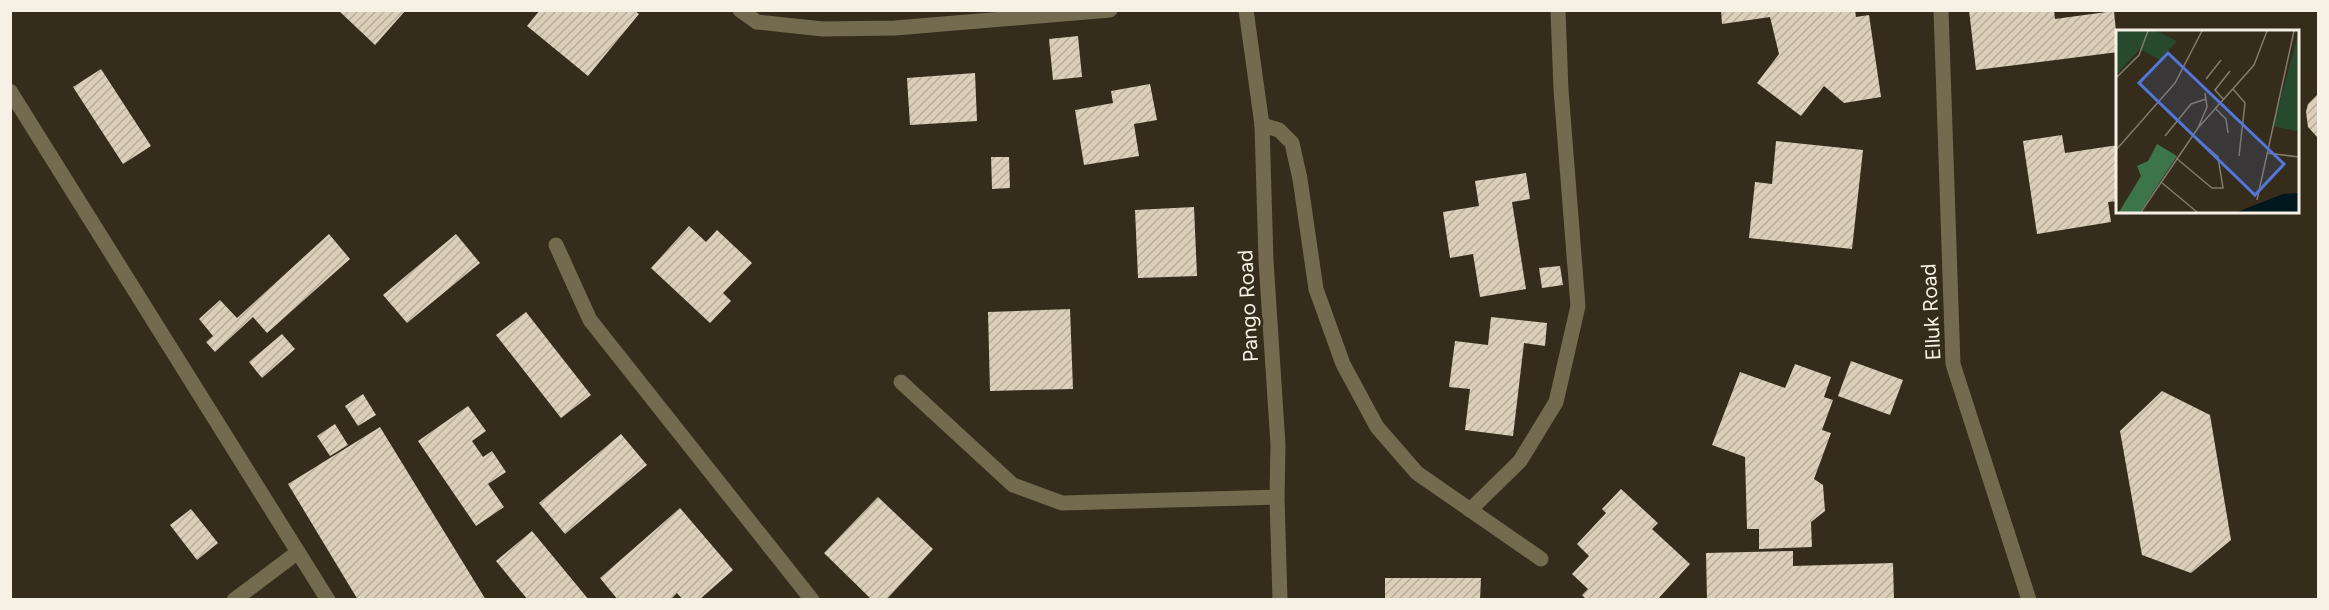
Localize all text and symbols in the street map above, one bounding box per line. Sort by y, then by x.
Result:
inset map [2116,30,2299,213]
street label: Pango Road [1232,249,1263,363]
street label: Elluk Road [1915,263,1946,361]

